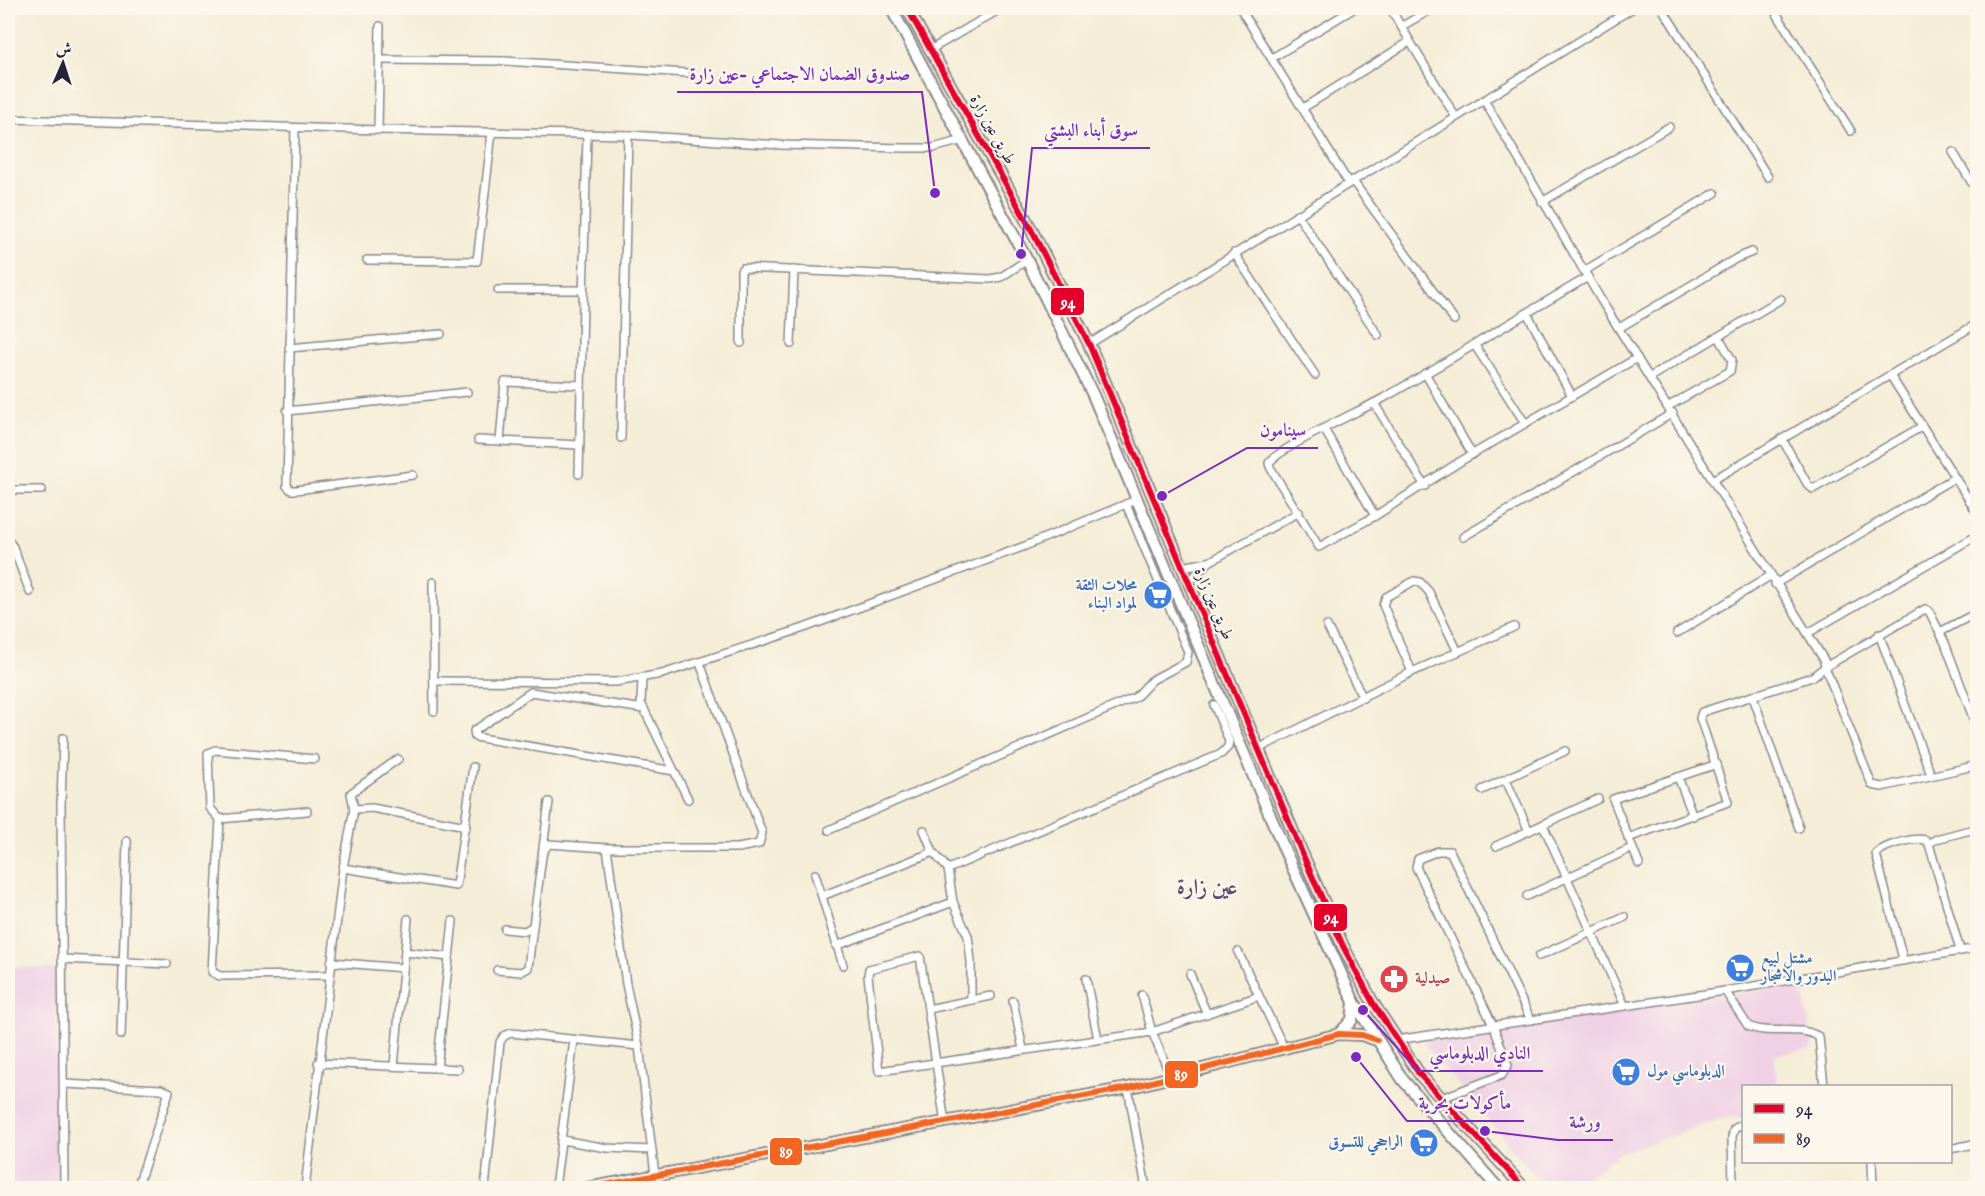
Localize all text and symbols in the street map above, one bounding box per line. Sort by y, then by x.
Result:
north arrow [33,33,93,93]
text: ش [55,40,72,60]
callout: صندوق الضمان الاجتماعي -عين زارة [677,56,922,92]
text: صندوق الضمان الاجتماعي -عين زارة [690,64,910,89]
street label: طريق عين زارة [965,92,1019,168]
callout: سوق أبناء البشتي [1032,112,1150,148]
text: سوق أبناء البشتي [1044,117,1138,147]
line badge: 94 [1050,287,1085,316]
text: 94 [1060,294,1077,314]
callout: سينامون [1247,412,1318,448]
text: سينامون [1260,420,1306,443]
street label: طريق عين زارة [1189,565,1237,643]
place label: محلات الثقة لمواد البناء [1076,576,1137,614]
supermarket icon: محلات الثقة لمواد البناء [1142,579,1174,611]
district label: عين زارة [1177,874,1238,902]
line badge: 94 [1313,903,1348,932]
text: 94 [1323,909,1340,929]
place label: مشتل لبيع البدور والاشجار [1759,949,1836,987]
supermarket icon: مشتل لبيع البدور والاشجار [1724,952,1756,984]
pharmacy icon: صيدلية [1378,963,1410,995]
place label: صيدلية [1415,969,1450,989]
callout: النادي الدبلوماسي [1418,1035,1543,1071]
text: النادي الدبلوماسي [1430,1043,1530,1070]
supermarket icon: الدبلوماسي مول [1610,1056,1642,1088]
line badge: 89 [1164,1060,1199,1089]
place label: الدبلوماسي مول [1647,1062,1725,1086]
text: 89 [1174,1066,1188,1086]
callout: مأكولات بحرية [1407,1085,1524,1121]
legend [1742,1085,1952,1163]
text: مأكولات بحرية [1419,1090,1511,1116]
text: 94 [1795,1099,1813,1122]
callout: ورشة [1558,1104,1613,1140]
text: ورشة [1569,1112,1601,1135]
supermarket icon: الراجحي للتسوق [1408,1127,1440,1159]
text: 89 [1796,1129,1811,1152]
place label: الراجحي للتسوق [1328,1133,1403,1156]
line badge: 89 [769,1137,803,1166]
text: 89 [779,1143,793,1163]

